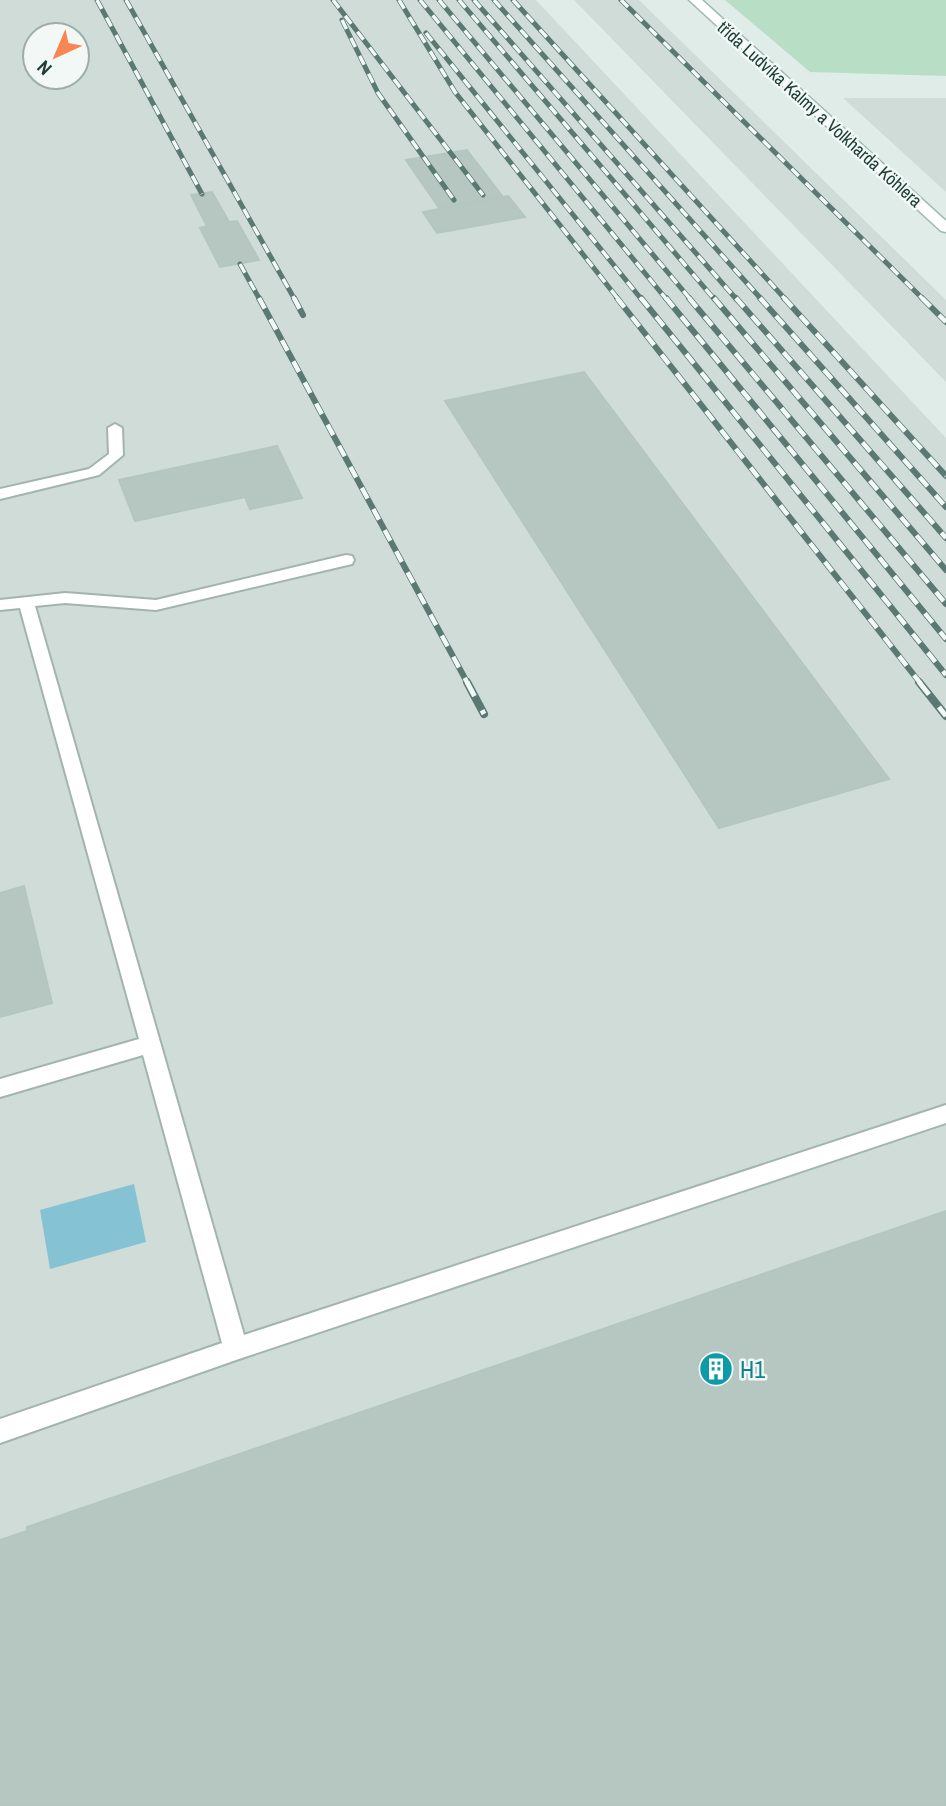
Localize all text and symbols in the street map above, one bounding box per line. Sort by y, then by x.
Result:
street label: třída Ludvíka Kalmy a Volkharda Köhlera [712,15,928,213]
north arrow [21,21,91,91]
text: N [31,55,57,81]
building icon: H1 [697,1350,735,1388]
place label: H1 [740,1353,765,1385]

